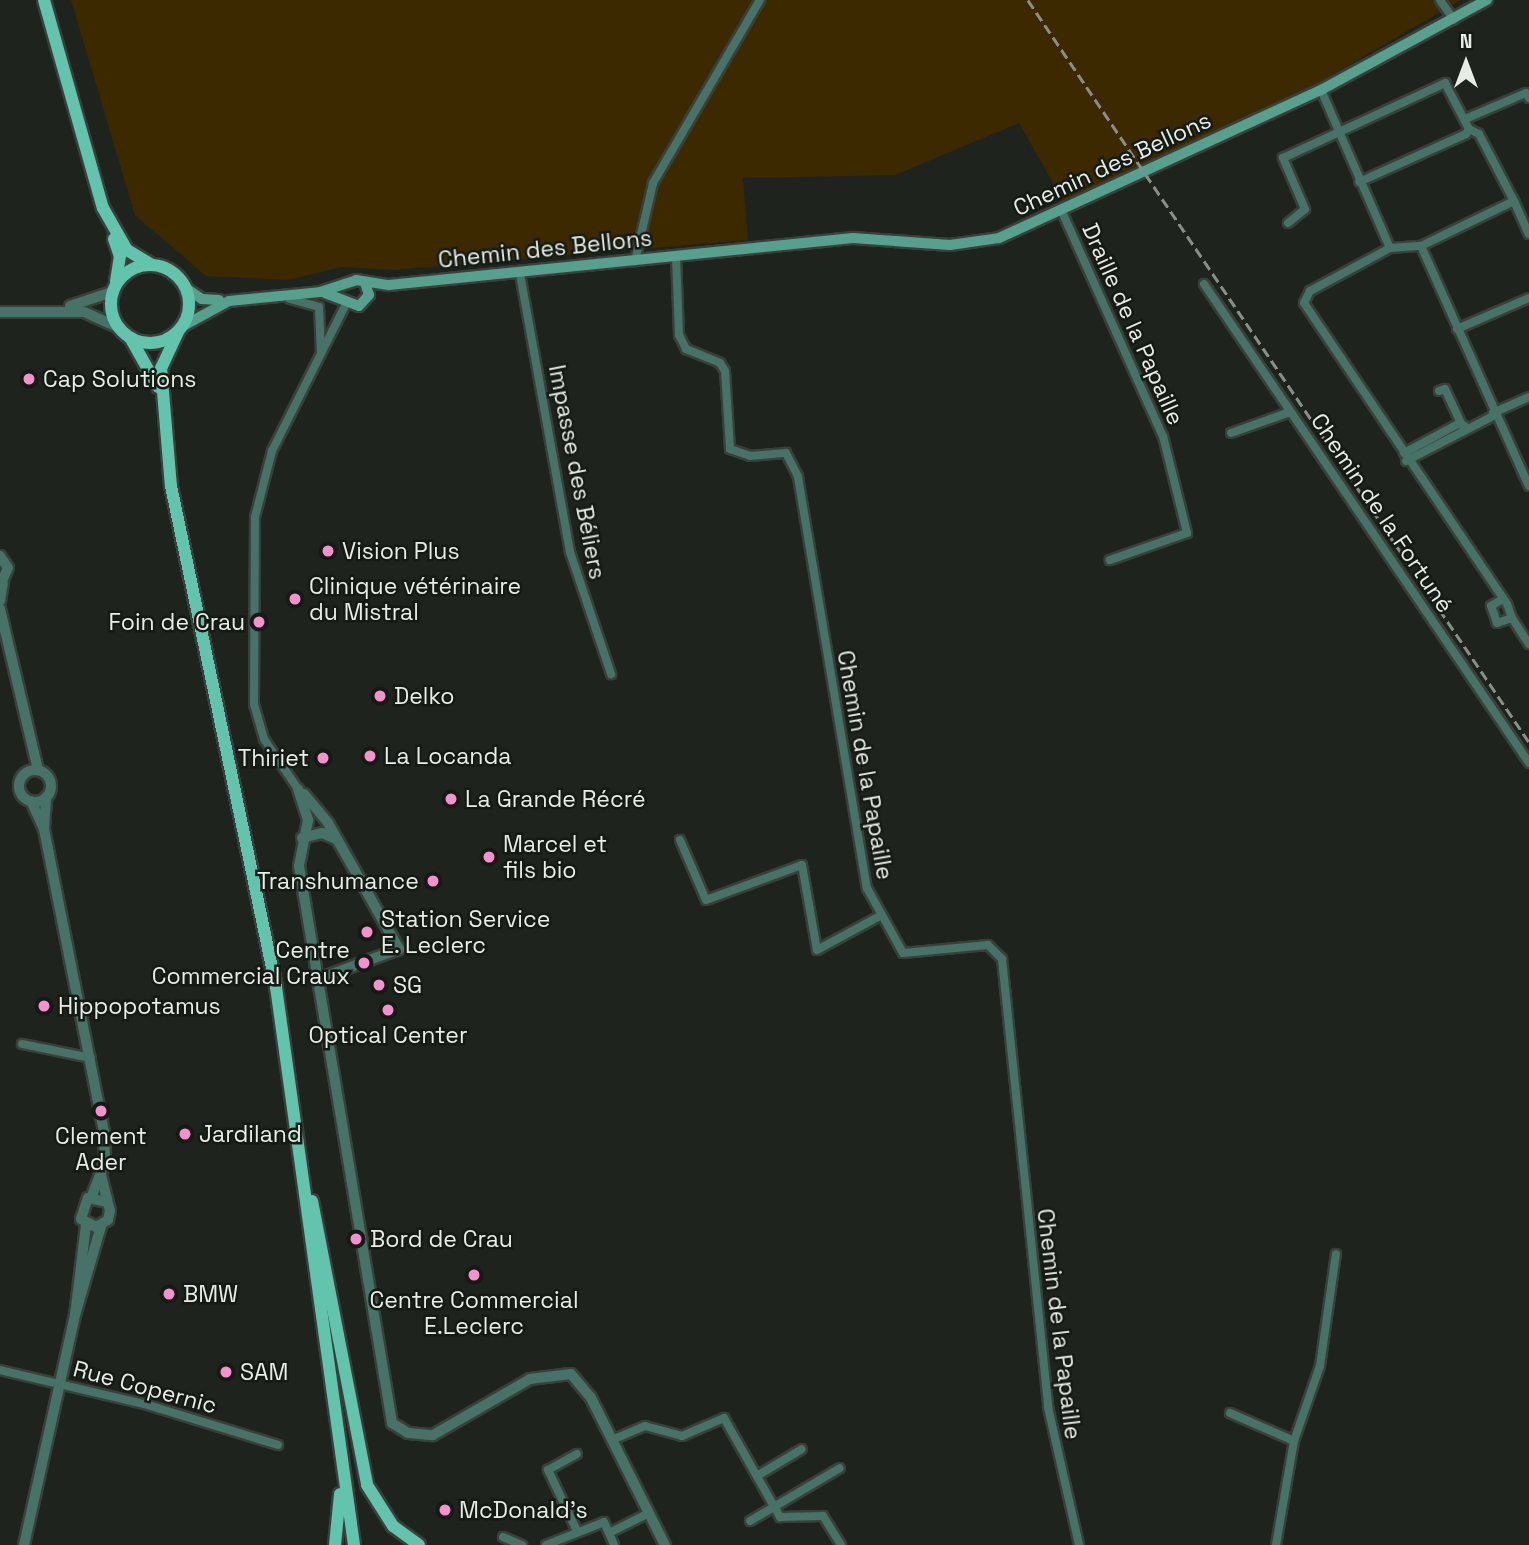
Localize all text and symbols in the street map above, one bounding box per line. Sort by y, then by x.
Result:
north arrow [1431,28,1501,98]
text: N [1460,29,1472,54]
street label: Chemin des Bellons [1009,106,1215,222]
street label: Draille de la Papaille [1076,219,1190,429]
street label: Chemin des Bellons [437,224,653,274]
street label: Impasse des Béliers [543,362,611,582]
place label: Cap Solutions [43,365,196,393]
marker: Cap Solutions [21,371,37,387]
street label: Chemin de la Fortuné [1305,408,1459,618]
place label: Vision Plus [342,537,460,565]
marker: Vision Plus [320,543,336,559]
place label: Clinique vétérinaire du Mistral [309,572,521,626]
marker: Clinique vétérinaire du Mistral [287,591,303,607]
place label: Foin de Crau [108,608,245,636]
marker: Foin de Crau [251,614,267,630]
street label: Chemin de la Papaille [831,648,899,882]
place label: Delko [394,682,454,710]
marker: Delko [372,688,388,704]
place label: La Locanda [384,742,511,770]
place label: Thiriet [238,744,309,772]
marker: La Locanda [362,748,378,764]
marker: Thiriet [315,750,331,766]
place label: La Grande Récré [465,785,646,813]
marker: La Grande Récré [443,791,459,807]
place label: Marcel et fils bio [503,830,607,884]
marker: Marcel et fils bio [481,849,497,865]
place label: Transhumance [257,867,419,895]
marker: Transhumance [425,873,441,889]
place label: Station Service E. Leclerc [381,905,550,959]
marker: Station Service E. Leclerc [359,924,375,940]
place label: Centre Commercial Craux [152,936,350,990]
marker: Centre Commercial Craux [356,955,372,971]
place label: SG [393,971,422,999]
marker: SG [371,977,387,993]
place label: Hippopotamus [58,992,221,1020]
marker: Hippopotamus [36,998,52,1014]
marker: Optical Center [380,1002,396,1018]
place label: Optical Center [308,1021,468,1049]
marker: Clement Ader [93,1103,109,1119]
place label: Jardiland [199,1120,302,1148]
place label: Clement Ader [55,1122,147,1176]
marker: Jardiland [177,1126,193,1142]
street label: Chemin de la Papaille [1031,1207,1087,1441]
place label: Bord de Crau [370,1225,513,1253]
marker: Bord de Crau [348,1231,364,1247]
marker: Centre Commercial E.Leclerc [466,1267,482,1283]
place label: BMW [183,1280,238,1308]
marker: BMW [161,1286,177,1302]
place label: Centre Commercial E.Leclerc [369,1286,579,1340]
street label: Rue Copernic [70,1355,220,1419]
place label: SAM [240,1358,288,1386]
marker: SAM [218,1364,234,1380]
place label: McDonald's [459,1496,588,1524]
marker: McDonald's [437,1502,453,1518]

